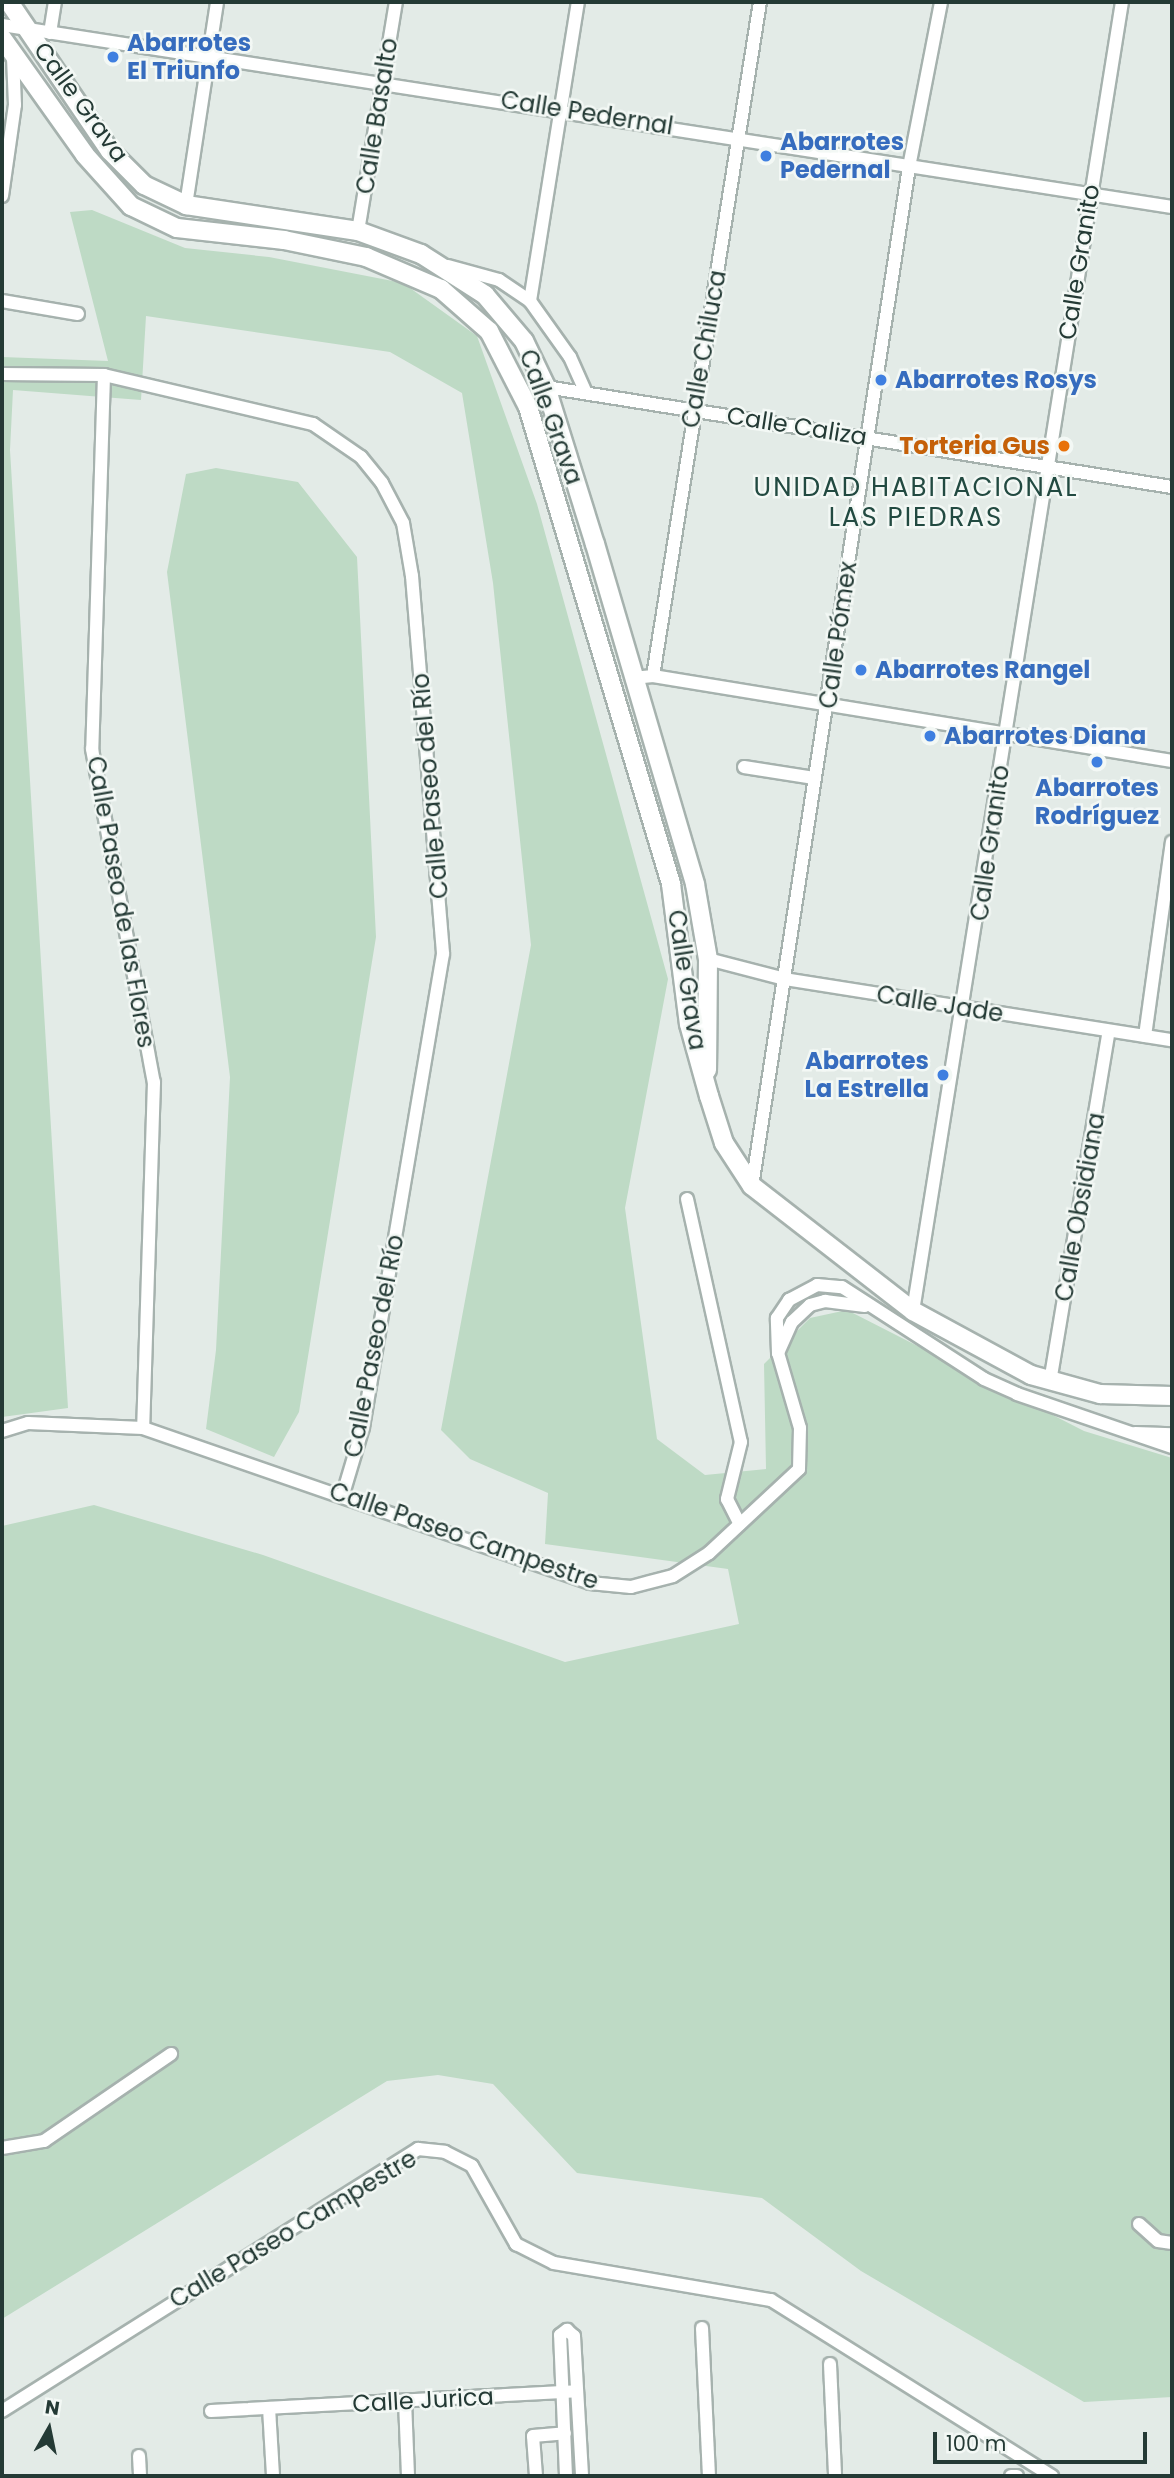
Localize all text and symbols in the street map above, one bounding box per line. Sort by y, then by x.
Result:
place label: Abarrotes El Triunfo [127,29,251,85]
street label: Calle Grava [28,36,134,168]
street label: Calle Basalto [350,36,404,196]
marker: Abarrotes El Triunfo [105,49,121,65]
street label: Calle Pedernal [499,85,675,141]
place label: Abarrotes Pedernal [780,128,904,184]
marker: Abarrotes Pedernal [758,148,774,164]
street label: Calle Granito [1052,182,1106,342]
street label: Calle Chiluca [676,268,732,430]
street label: Calle Grava [513,346,589,488]
place label: Abarrotes Rosys [895,366,1097,394]
marker: Abarrotes Rosys [873,372,889,388]
street label: Calle Caliza [725,401,869,451]
place label: Torteria Gus [899,432,1050,460]
marker: Torteria Gus [1056,438,1072,454]
district label: UNIDAD HABITACIONAL LAS PIEDRAS [756,472,1076,534]
street label: Calle Pómex [813,560,863,710]
place label: Abarrotes Rangel [875,656,1090,684]
marker: Abarrotes Rangel [853,662,869,678]
street label: Calle Paseo del Río [406,672,454,900]
place label: Abarrotes Diana [944,722,1146,750]
marker: Abarrotes Diana [922,728,938,744]
street label: Calle Paseo de las Flores [81,754,161,1050]
marker: Abarrotes Rodríguez [1089,754,1105,770]
street label: Calle Granito [965,763,1015,923]
place label: Abarrotes Rodríguez [1035,774,1159,830]
street label: Calle Grava [662,908,712,1052]
street label: Calle Jade [875,980,1005,1028]
place label: Abarrotes La Estrella [805,1047,929,1103]
marker: Abarrotes La Estrella [935,1067,951,1083]
street label: Calle Obsidiana [1049,1110,1111,1304]
street label: Calle Paseo del Río [338,1232,410,1460]
street label: Calle Paseo Campestre [326,1476,602,1596]
street label: Calle Paseo Campestre [164,2144,422,2314]
street label: Calle Jurica [352,2382,494,2418]
text: N [43,2393,62,2422]
north arrow [14,2394,84,2464]
scale bar [936,2418,1150,2462]
text: 100 m [946,2429,1006,2458]

